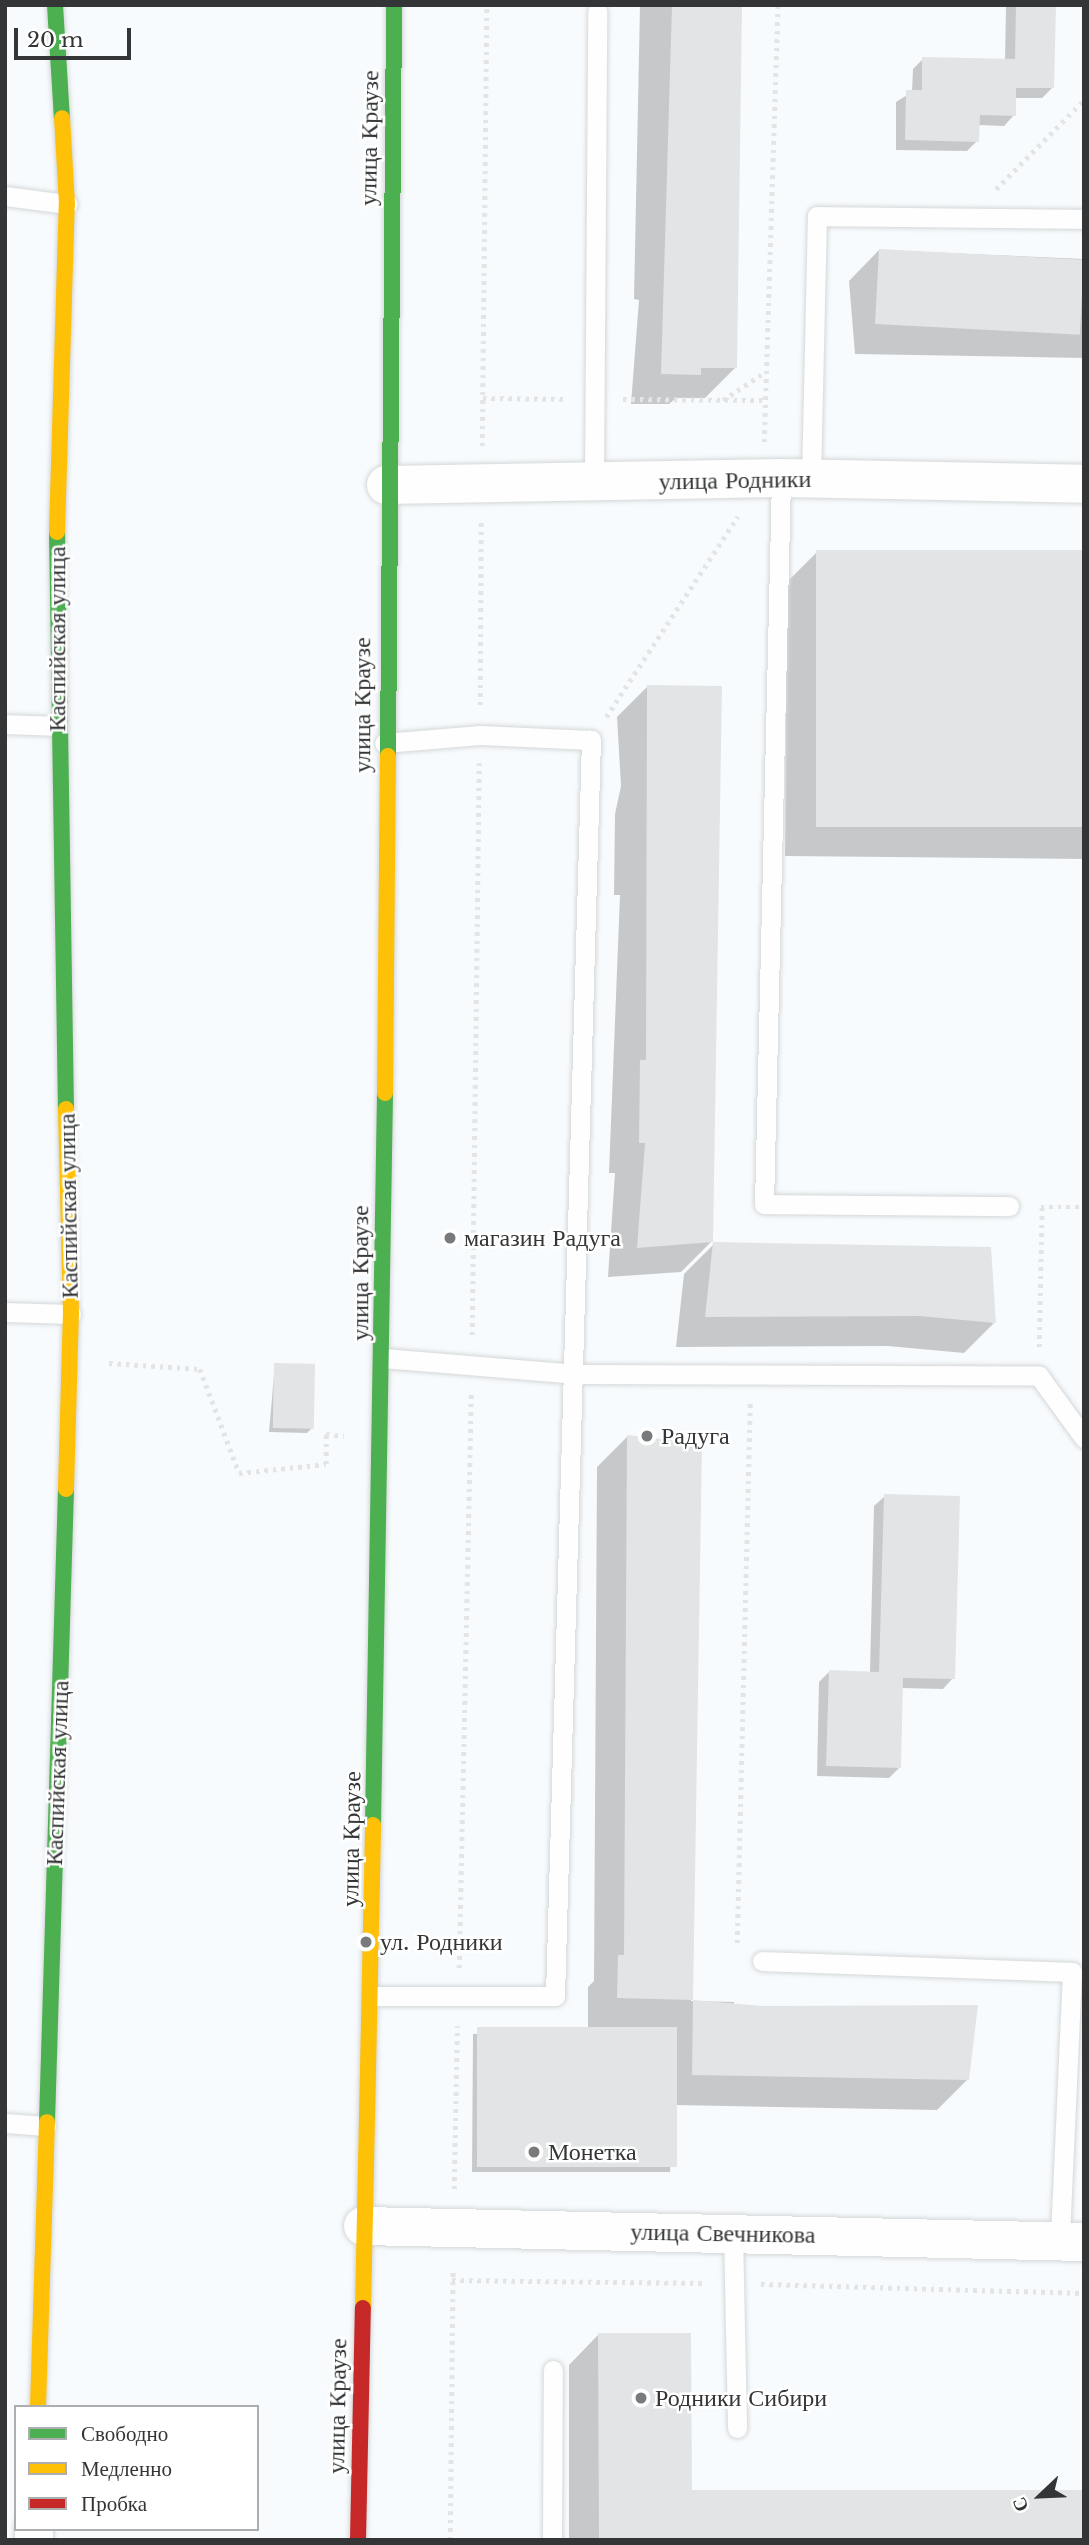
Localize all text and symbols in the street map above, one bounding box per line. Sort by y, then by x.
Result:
scale bar [18,14,135,58]
text: 20 m [27,27,84,53]
street label: улица Краузе [353,70,385,206]
street label: улица Родники [658,464,812,496]
street label: Каспийская улица [43,546,71,732]
street label: улица Краузе [348,637,376,773]
street label: Каспийская улица [52,1113,84,1299]
street label: улица Краузе [346,1205,374,1341]
place label: магазин Радуга [464,1224,621,1252]
marker: магазин Радуга [442,1230,458,1246]
place label: Радуга [661,1422,730,1450]
marker: Радуга [639,1428,655,1444]
street label: Каспийская улица [39,1680,75,1866]
street label: улица Краузе [335,1771,367,1907]
place label: ул. Родники [380,1928,503,1956]
marker: ул. Родники [358,1934,374,1950]
place label: Монетка [548,2138,637,2166]
marker: Монетка [526,2144,542,2160]
street label: улица Свечникова [630,2217,816,2249]
street label: улица Краузе [321,2338,353,2474]
place label: Родники Сибири [655,2384,827,2412]
marker: Родники Сибири [633,2390,649,2406]
legend [14,2405,259,2531]
text: Свободно [81,2421,168,2447]
text: Медленно [81,2456,172,2482]
north arrow [1005,2461,1075,2531]
text: Пробка [81,2491,147,2517]
text: С [1007,2494,1033,2515]

